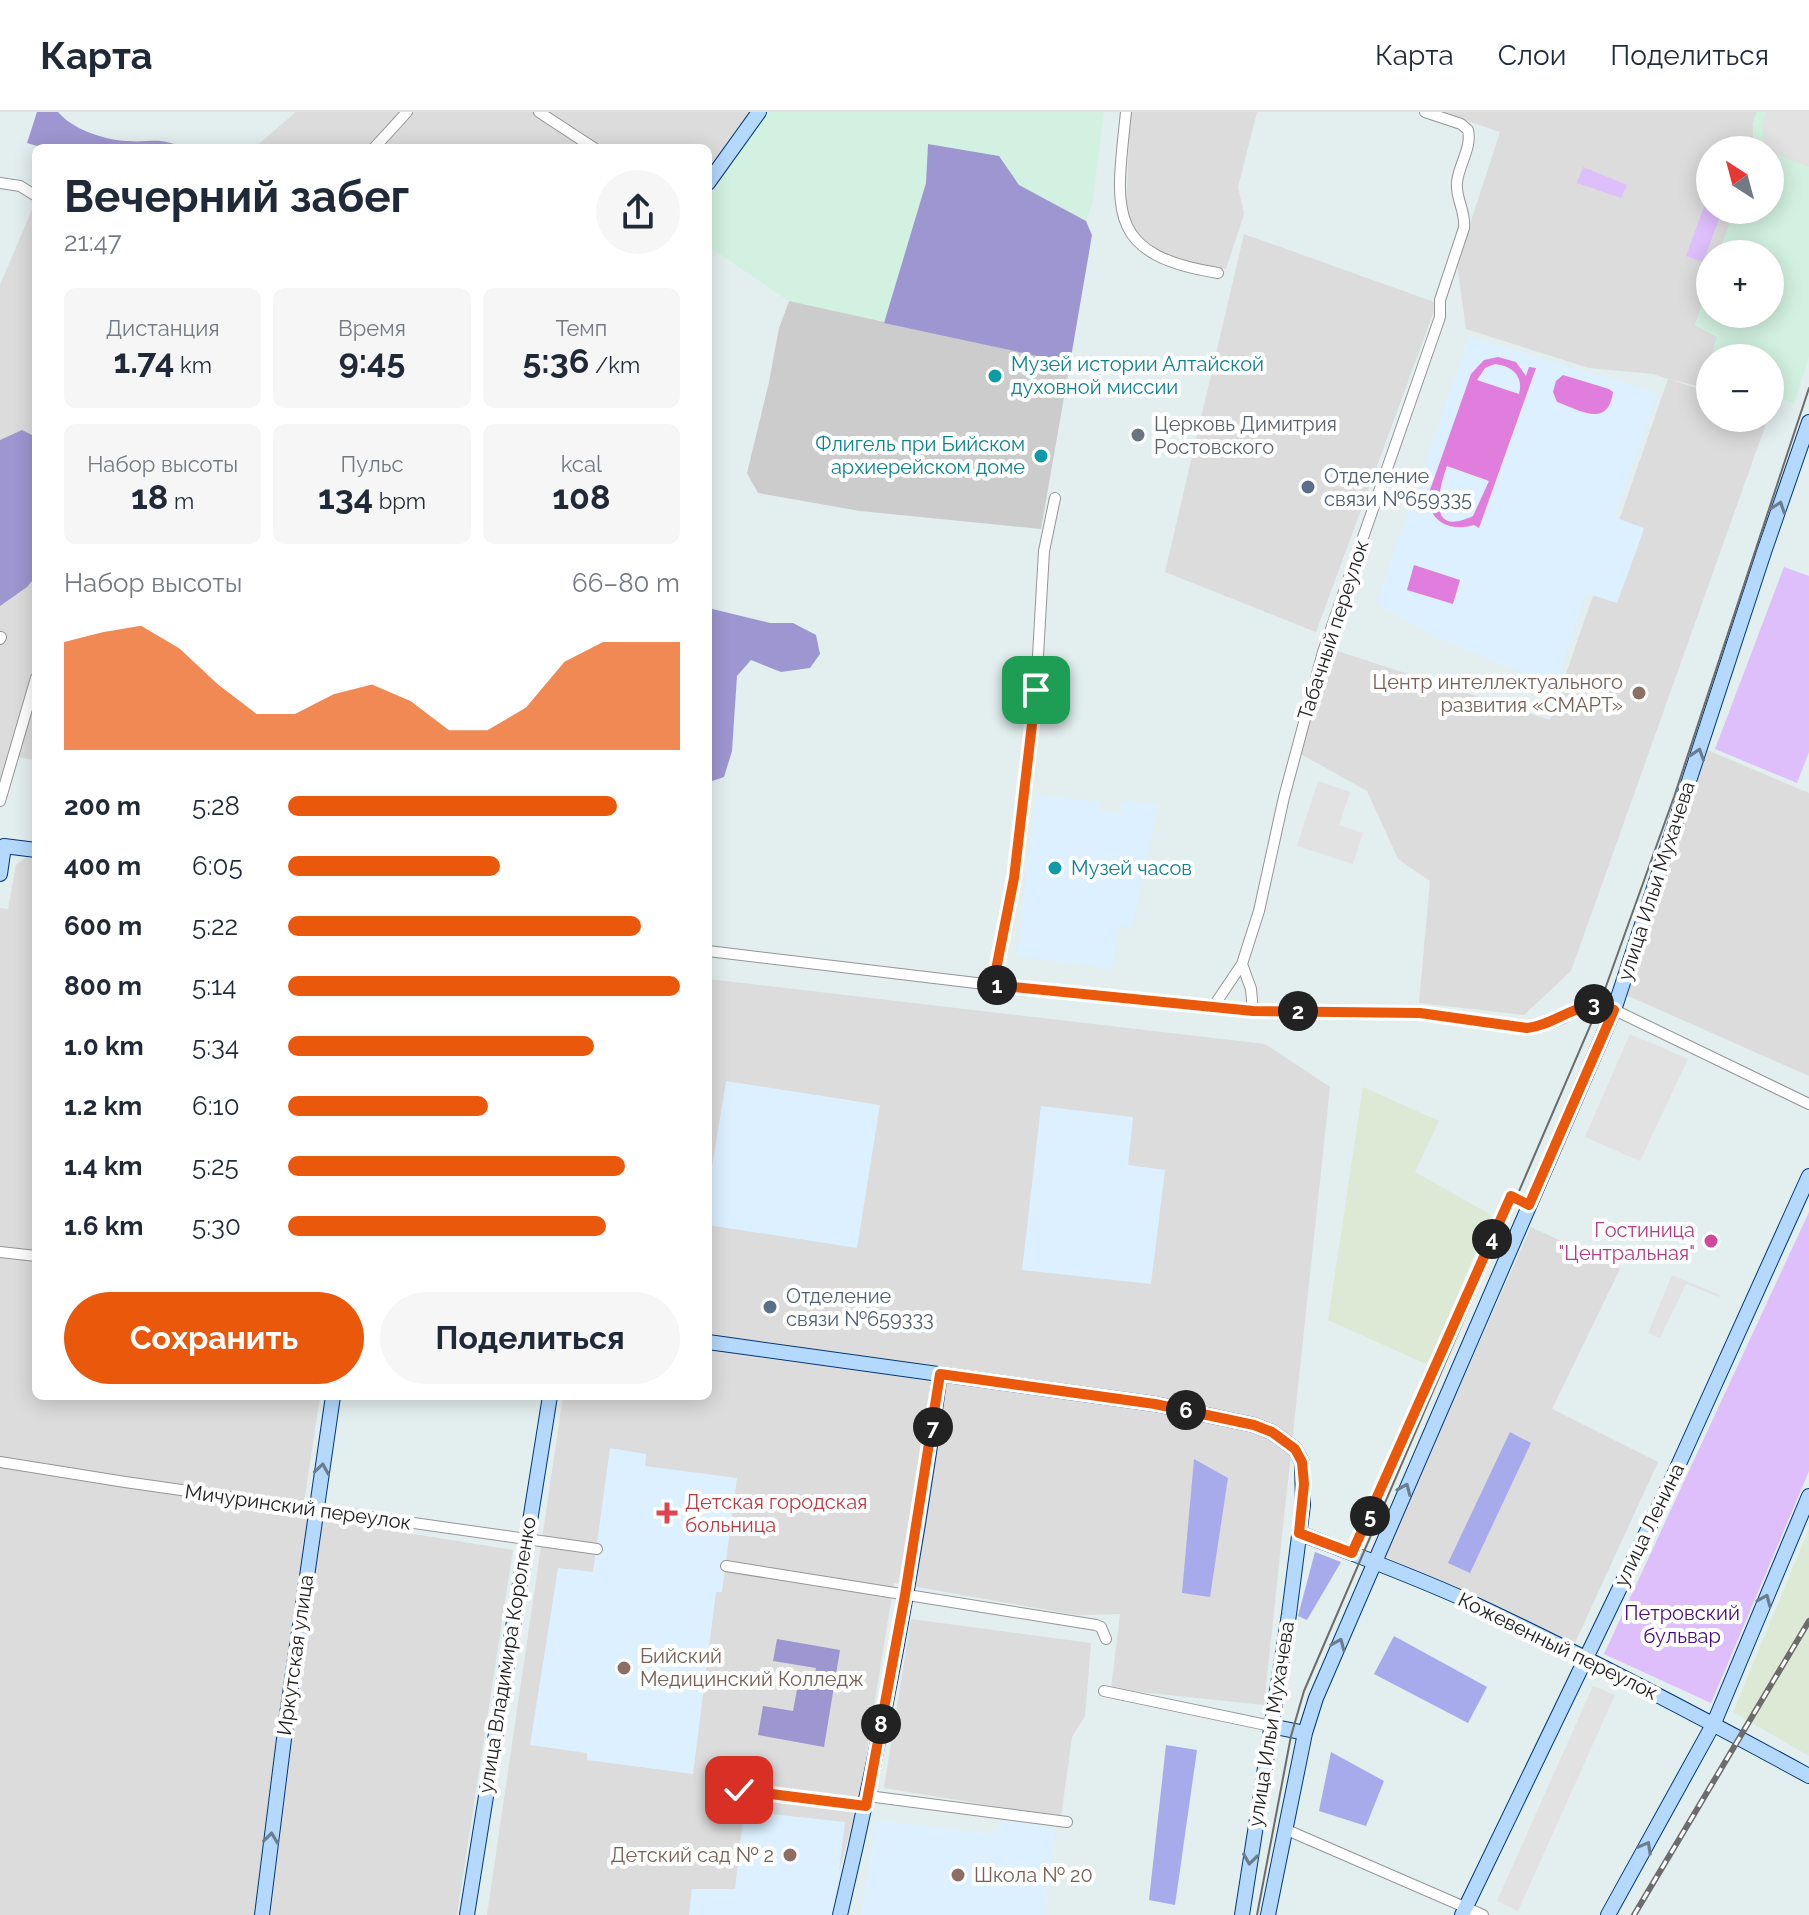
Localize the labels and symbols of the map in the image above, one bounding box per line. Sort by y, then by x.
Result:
north arrow [1696,136,1784,224]
place label: Музей истории Алтайской духовной миссии [1011,352,1264,399]
marker: Музей истории Алтайской духовной миссии [986,367,1004,385]
place label: Церковь Димитрия Ростовского [1154,412,1337,459]
marker: Церковь Димитрия Ростовского [1129,426,1147,444]
place label: Флигель при Бийском архиерейском доме [815,432,1025,479]
marker: Флигель при Бийском архиерейском доме [1032,447,1050,465]
place label: Отделение связи №659335 [1324,464,1472,511]
marker: Отделение связи №659335 [1299,478,1317,496]
one-way arrow [1770,501,1786,515]
street label: Табачный переулок [1293,537,1373,723]
pin [1002,656,1070,724]
place label: Центр интеллектуального развития «СМАРТ» [1373,670,1623,717]
marker: Центр интеллектуального развития «СМАРТ» [1630,684,1648,702]
one-way arrow [1688,748,1704,762]
street label: улица Ильи Мухачева [1612,778,1700,984]
place label: Музей часов [1071,856,1192,880]
marker: Музей часов [1046,859,1064,877]
pin: 1 [977,965,1017,1005]
pin: 3 [1574,984,1614,1024]
pin: 2 [1278,991,1318,1031]
place label: Гостиница "Центральная" [1558,1218,1695,1265]
pin: 4 [1472,1219,1512,1259]
marker: Гостиница "Центральная" [1702,1232,1720,1250]
place label: Отделение связи №659333 [786,1284,934,1331]
marker: Отделение связи №659333 [761,1298,779,1316]
pin: 6 [1166,1390,1206,1430]
pin: 7 [913,1407,953,1447]
street label: улица Ленина [1609,1459,1689,1591]
one-way arrow [312,1462,329,1476]
street label: Мичуринский переулок [183,1479,413,1535]
one-way arrow [1396,1483,1412,1497]
place label: Детская городская больница [685,1490,867,1537]
pin: 5 [1350,1496,1390,1536]
marker: Детская городская больница [656,1502,678,1524]
street label: улица Владимира Короленко [473,1515,541,1795]
street label: Иркутская улица [272,1573,318,1737]
street label: Кожевенный переулок [1454,1587,1662,1705]
one-way arrow [1756,1594,1772,1608]
park label: Петровский бульвар [1624,1601,1740,1648]
street label: улица Ильи Мухачева [1243,1619,1299,1829]
one-way arrow [1329,1638,1345,1652]
place label: Бийский Медицинский Колледж [640,1644,864,1691]
marker: Бийский Медицинский Колледж [615,1659,633,1677]
pin: 8 [861,1704,901,1744]
pin [705,1756,773,1824]
one-way arrow [263,1831,280,1844]
one-way arrow [1636,1841,1652,1855]
place label: Детский сад № 2 [611,1843,774,1867]
marker: Детский сад № 2 [781,1846,799,1864]
one-way arrow [1242,1852,1259,1866]
place label: Школа № 20 [974,1863,1093,1887]
marker: Школа № 20 [949,1866,967,1884]

